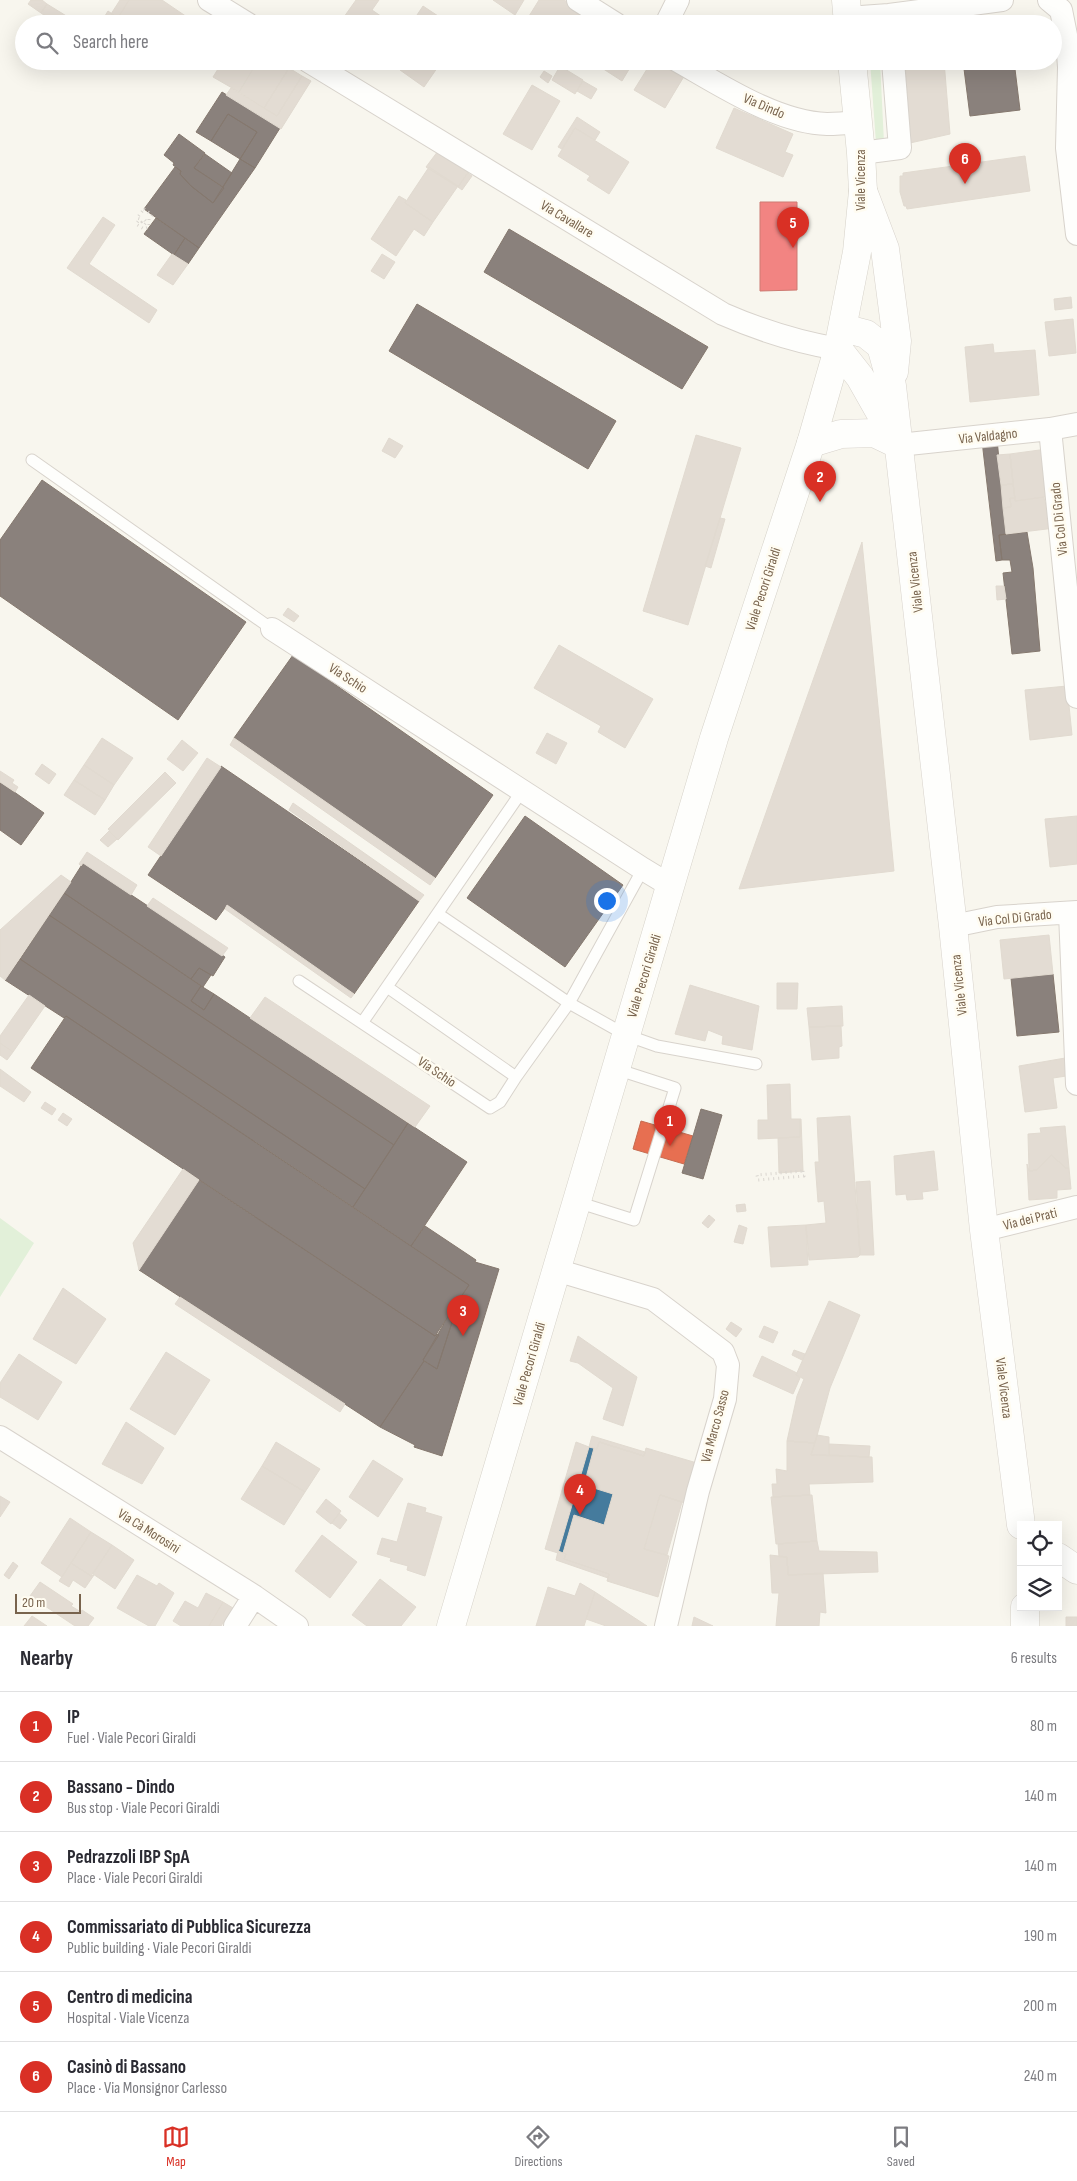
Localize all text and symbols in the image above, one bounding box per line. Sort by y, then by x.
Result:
search box [15,15,1062,70]
icon: search [33,29,61,57]
text: Search here [73,31,149,54]
street label: Via Dindo [741,90,788,122]
pin: 6 [949,143,981,184]
street label: Viale Vicenza [852,149,869,211]
street label: Via Cavallare [537,197,597,241]
pin: 5 [777,207,809,248]
street label: Via Valdagno [958,424,1018,448]
pin: 2 [804,461,836,502]
street label: Via Col Di Grado [1047,481,1071,556]
street label: Viale Pecori Giraldi [742,545,784,633]
street label: Viale Vicenza [903,551,927,613]
street label: Via Schio [326,659,371,697]
your location [594,888,620,914]
street label: Via Col Di Grado [978,906,1053,930]
street label: Viale Pecori Giraldi [623,932,665,1020]
street label: Viale Vicenza [947,954,971,1016]
street label: Via Schio [415,1053,460,1091]
pin: 1 [654,1105,686,1146]
street label: Via dei Prati [1001,1204,1059,1234]
pin: 3 [447,1295,479,1336]
street label: Viale Pecori Giraldi [509,1320,549,1408]
street label: Viale Vicenza [992,1357,1016,1419]
street label: Via Marco Sasso [697,1388,733,1464]
pin: 4 [564,1474,596,1515]
street label: Via Cà Morosini [115,1505,183,1557]
map controls [1017,1521,1062,1611]
button: locate [1017,1521,1062,1566]
button: layers [1017,1566,1062,1611]
scale bar [15,1591,81,1614]
text: 20 m [22,1594,45,1611]
text: Nearby [20,1646,73,1671]
text: 6 results [1011,1649,1057,1668]
text: IP [67,1706,80,1729]
text: 1 [33,1717,39,1736]
text: 80 m [1030,1717,1057,1736]
text: Fuel · Viale Pecori Giraldi [67,1729,196,1748]
text: Bassano - Dindo [67,1776,175,1799]
text: 2 [32,1787,40,1806]
text: 140 m [1025,1787,1057,1806]
text: Bus stop · Viale Pecori Giraldi [67,1799,220,1818]
text: Pedrazzoli IBP SpA [67,1846,190,1869]
text: 3 [32,1857,40,1876]
text: 140 m [1025,1857,1057,1876]
text: Place · Viale Pecori Giraldi [67,1869,203,1888]
text: Commissariato di Pubblica Sicurezza [67,1916,311,1939]
text: 4 [32,1927,40,1946]
text: 190 m [1024,1927,1057,1946]
text: Public building · Viale Pecori Giraldi [67,1939,251,1958]
text: Centro di medicina [67,1986,193,2009]
text: 5 [32,1997,40,2016]
text: 200 m [1023,1997,1057,2016]
text: Hospital · Viale Vicenza [67,2009,189,2028]
text: Casinò di Bassano [67,2056,186,2079]
text: 6 [32,2067,40,2086]
text: 240 m [1024,2067,1057,2086]
text: Place · Via Monsignor Carlesso [67,2079,227,2098]
tab: Map [162,2123,190,2170]
tab: Directions [514,2123,563,2170]
tab: Saved [887,2123,915,2170]

